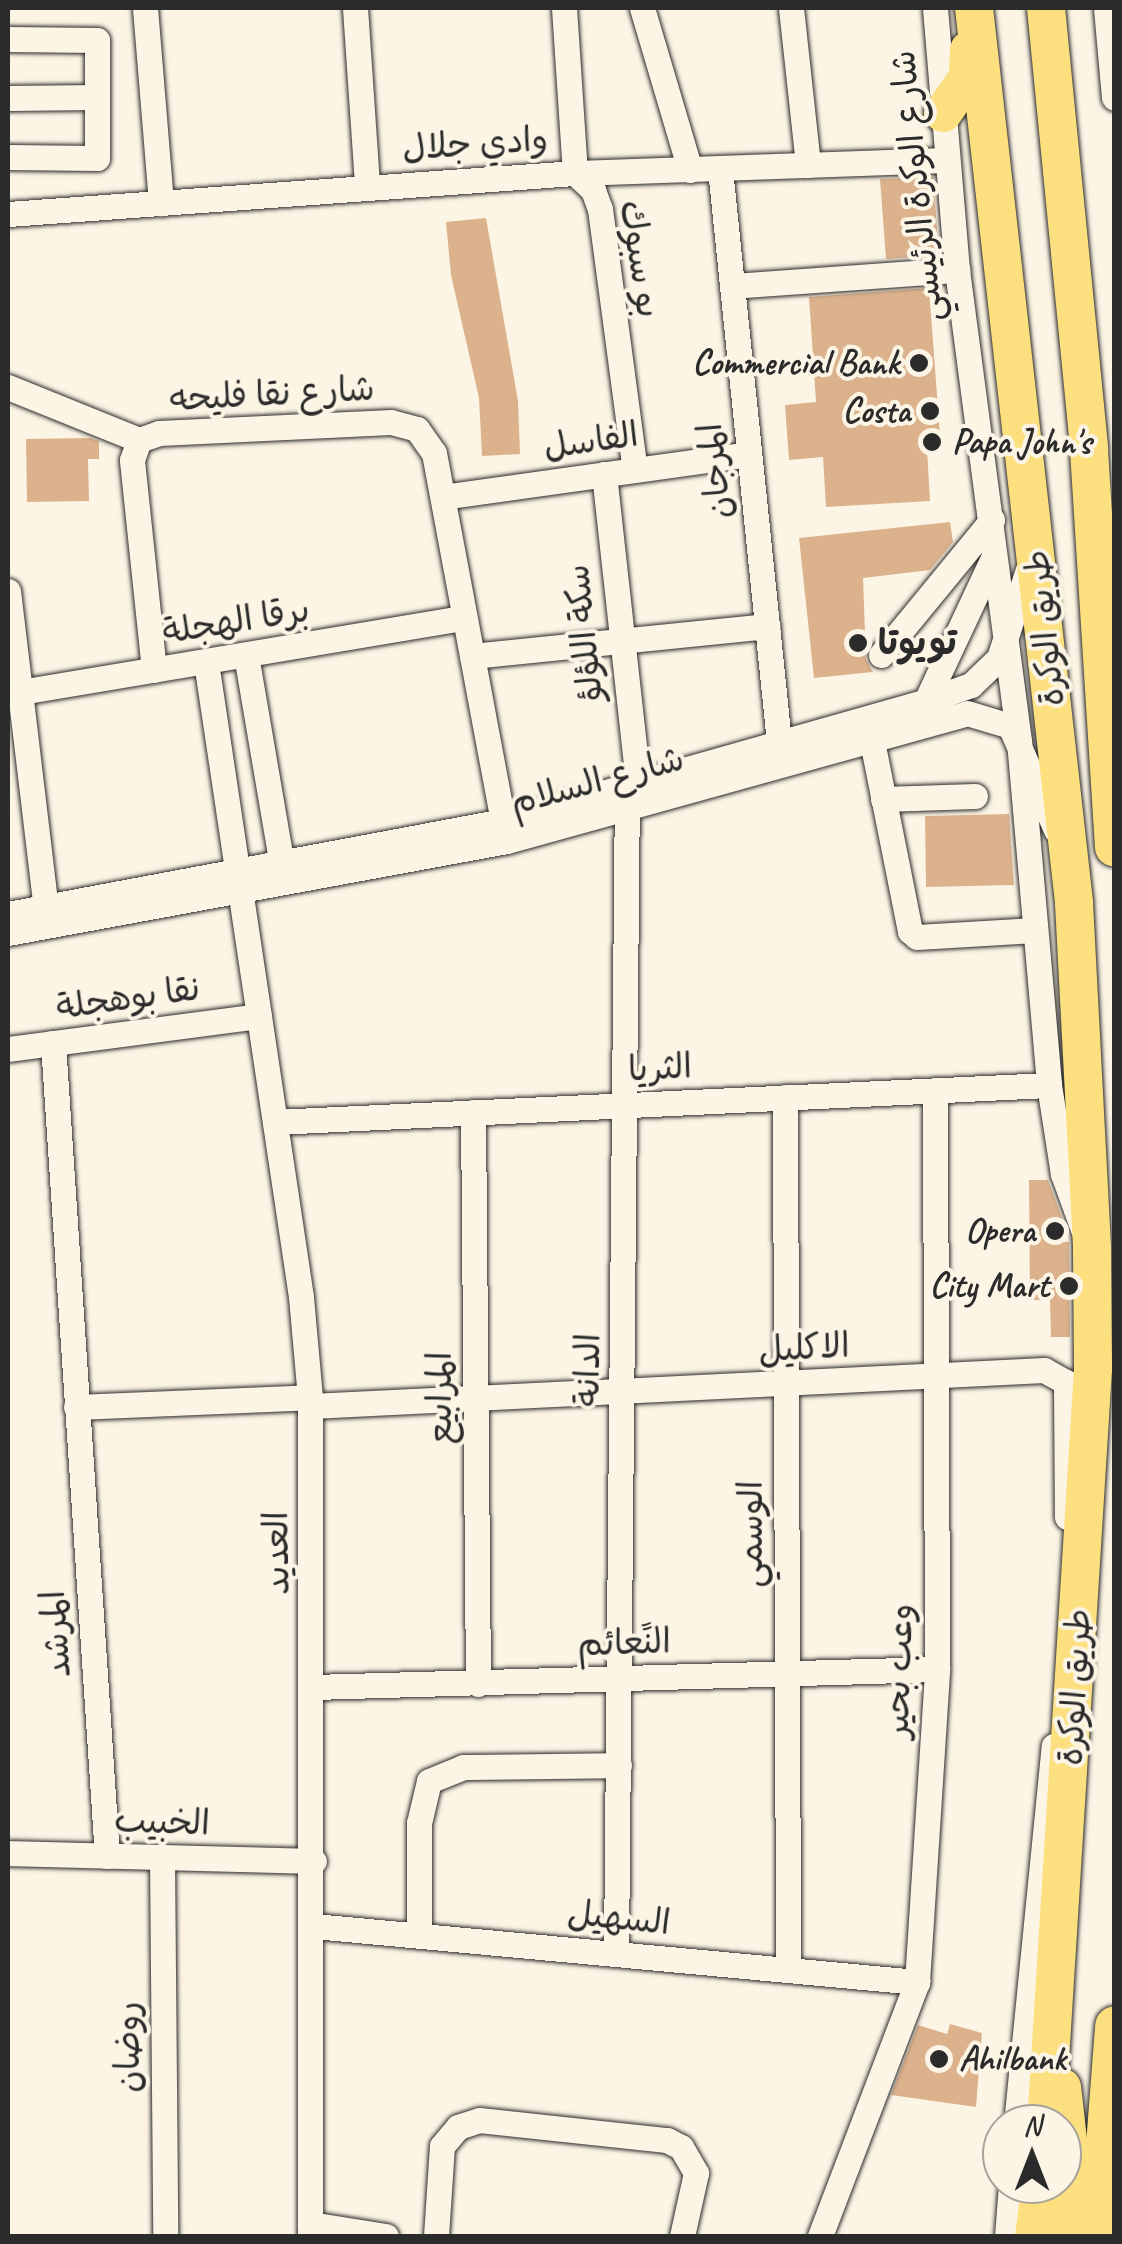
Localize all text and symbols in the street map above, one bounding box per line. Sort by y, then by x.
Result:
street label: شارع الوكرة الرئيسي [882,48,952,324]
street label: وادي جلال [401,118,549,170]
street label: بو سبوك [610,197,670,321]
place label: Commercial Bank [691,342,899,384]
marker: Commercial Bank [908,352,930,374]
street label: شارع نقا فليحه [168,368,376,420]
place label: Costa [842,390,910,432]
marker: Costa [919,400,941,422]
street label: الفاسل [541,414,641,468]
street label: المرجان [689,421,741,521]
place label: Papa John's [952,421,1091,463]
marker: Papa John's [921,431,943,453]
street label: طريق الوكرة [1016,548,1074,708]
street label: سكة اللؤلؤ [556,562,612,704]
street label: برقا الهجلة [159,589,313,653]
place label: تويوتا [878,622,957,664]
marker: تويوتا [847,632,869,654]
street label: شارع السلام [506,738,688,824]
street label: نقا بوهجلة [53,967,203,1029]
street label: الثريا [627,1045,693,1091]
place label: Opera [965,1210,1035,1252]
marker: Opera [1044,1220,1066,1242]
place label: City Mart [928,1265,1049,1307]
marker: City Mart [1058,1275,1080,1297]
street label: الاكليل [757,1325,851,1371]
street label: الدانة [566,1333,610,1407]
street label: المرابيع [419,1352,461,1444]
street label: الوسمي [730,1480,772,1588]
street label: العديد [255,1511,299,1595]
street label: المرشد [32,1589,80,1679]
street label: وعب بحير [876,1603,922,1739]
street label: طريق الوكرة [1050,1607,1100,1767]
street label: النًعائم [577,1620,671,1666]
street label: الخبيب [114,1799,210,1845]
street label: السهيل [566,1892,672,1944]
street label: روضان [107,2001,149,2093]
place label: Ahilbank [959,2038,1066,2080]
marker: Ahilbank [928,2048,950,2070]
north arrow [982,2104,1082,2204]
text: N [1023,2108,1041,2143]

